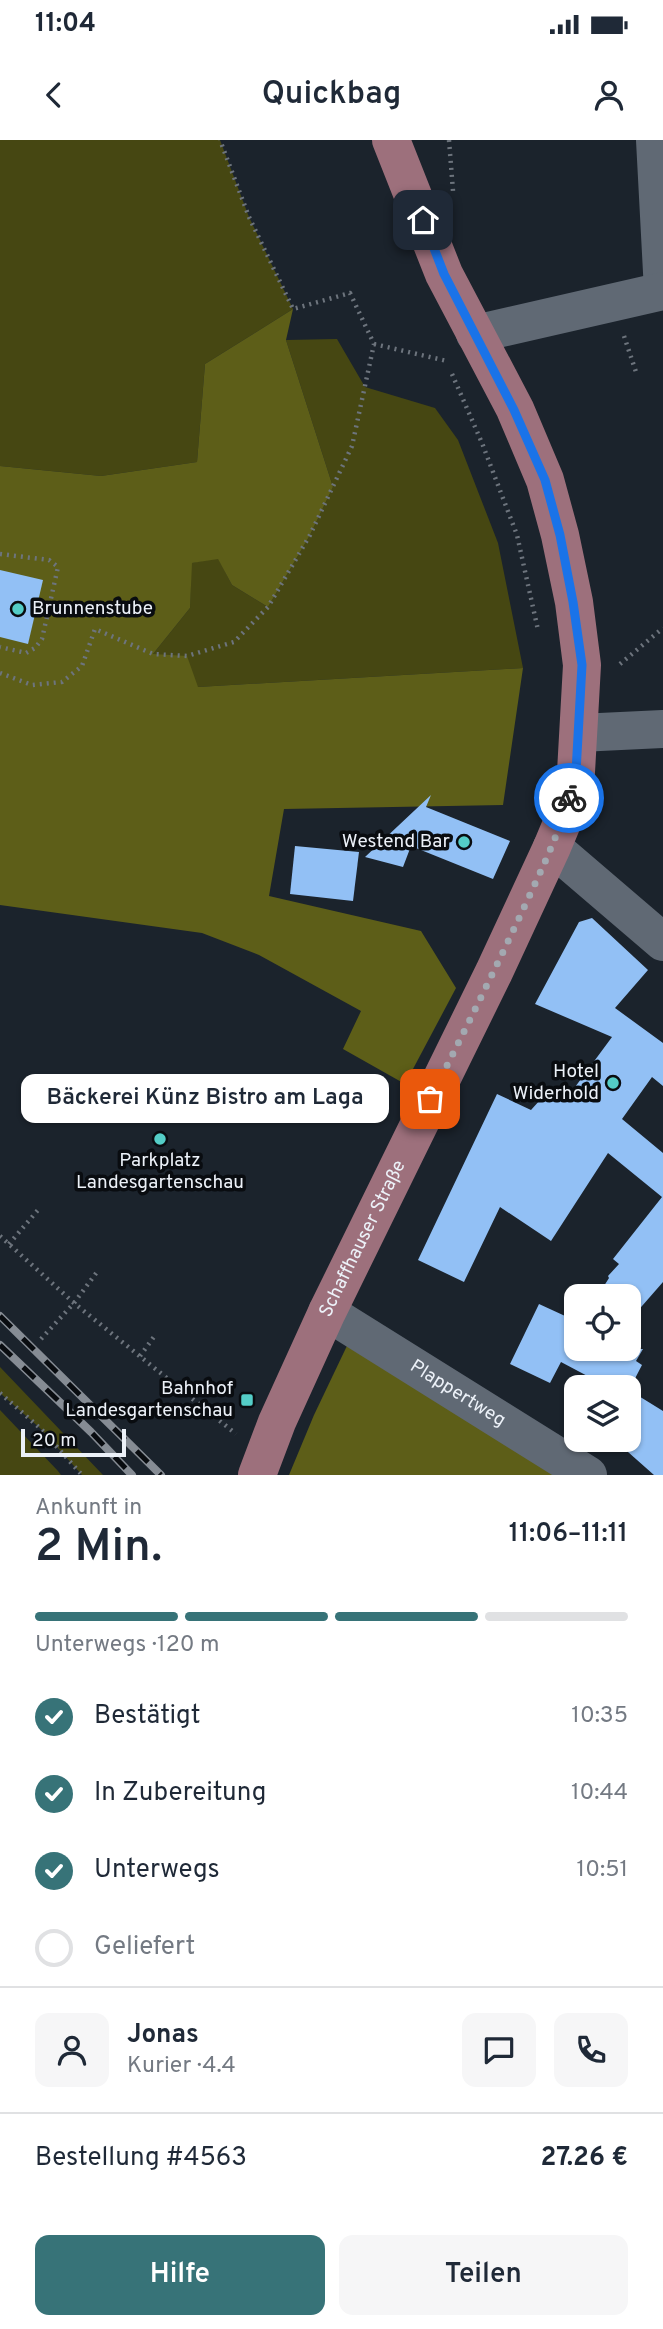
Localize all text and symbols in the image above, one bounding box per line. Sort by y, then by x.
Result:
text: 11:04 [35,8,96,41]
text: Quickbag [262,75,401,115]
icon: back [35,76,73,114]
icon: person [590,76,628,114]
pin [393,190,453,250]
icon: home [404,201,442,239]
place label: Brunnenstube [32,597,153,621]
marker: Brunnenstube [10,601,26,617]
courier [534,763,604,833]
icon: bike [550,779,588,817]
place label: Westend Bar [342,830,451,854]
marker: Westend Bar [456,834,472,850]
place label: Hotel Widerhold [513,1060,599,1106]
pin [400,1069,460,1129]
callout: Bäckerei Künz Bistro am Laga [21,1074,388,1124]
marker: Hotel Widerhold [605,1075,621,1091]
icon: bag [411,1080,449,1118]
text: Bäckerei Künz Bistro am Laga [47,1084,363,1113]
marker: Parkplatz Landesgartenschau [152,1131,168,1147]
place label: Parkplatz Landesgartenschau [76,1149,244,1195]
street label: Schaffhauser Straße [314,1156,412,1321]
map controls [564,1284,641,1452]
button: locate [564,1284,641,1361]
street label: Plappertweg [405,1355,510,1433]
button: layers [564,1375,641,1452]
place label: Bahnhof Landesgartenschau [65,1377,234,1423]
marker: Bahnhof Landesgartenschau [239,1392,255,1408]
scale bar [21,1426,126,1458]
text: 20 m [32,1429,76,1453]
text: Ankunft in [35,1494,142,1523]
text: 11:06–11:11 [509,1518,628,1551]
text: 2 Min. [35,1519,162,1578]
text: Unterwegs · 120 m [35,1631,219,1660]
icon: check [35,1698,73,1736]
text: Bestätigt [94,1700,201,1733]
text: 10:35 [571,1702,628,1731]
icon: check [35,1775,73,1813]
text: In Zubereitung [94,1777,266,1810]
text: 10:44 [571,1779,628,1808]
icon: check [35,1852,73,1890]
text: Unterwegs [94,1854,220,1887]
text: 10:51 [577,1856,628,1885]
text: Geliefert [94,1931,195,1964]
button: person [35,2013,109,2087]
button: chat [462,2013,536,2087]
button: phone [554,2013,628,2087]
text: Jonas [127,2019,199,2052]
text: Kurier · 4.4 [127,2052,236,2081]
text: Bestellung #4563 [35,2142,247,2175]
text: 27.26 € [541,2142,628,2175]
button: Hilfe [35,2235,325,2315]
button: Teilen [339,2235,628,2315]

